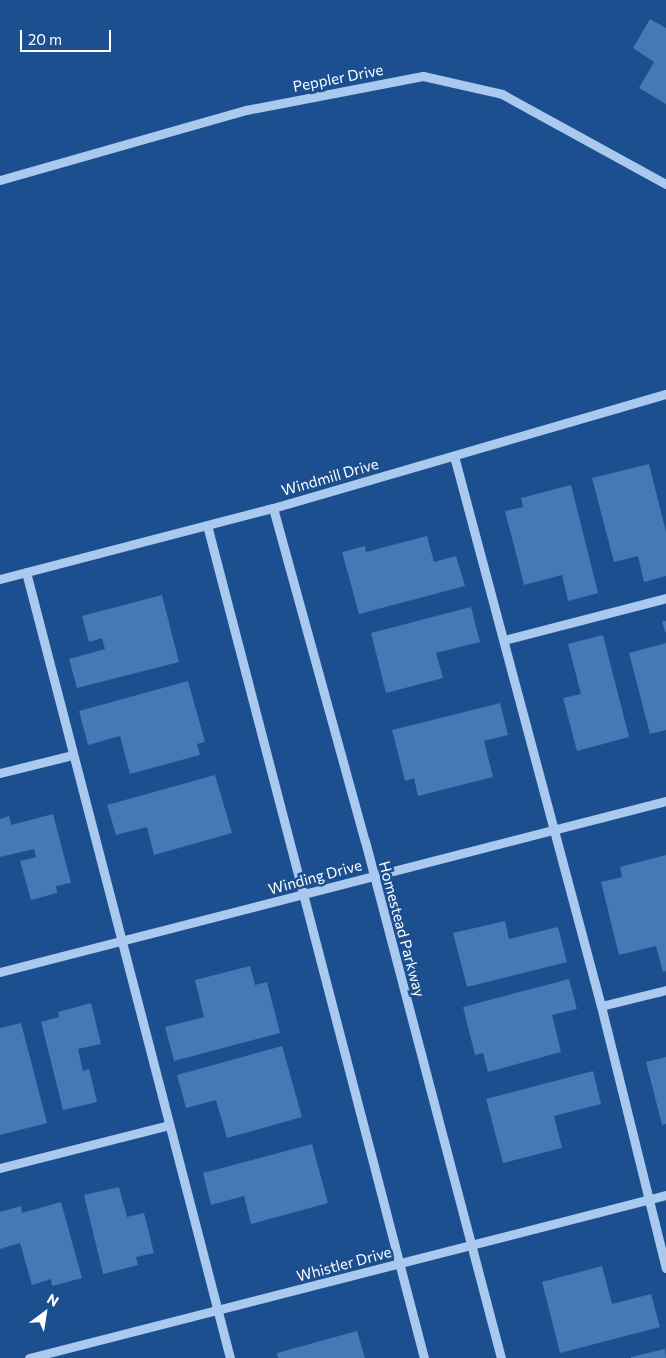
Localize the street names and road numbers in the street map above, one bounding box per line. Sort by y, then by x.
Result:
street label: Peppler Drive [291,60,385,96]
street label: Windmill Drive [279,455,381,499]
street label: Winding Drive [266,856,364,898]
street label: Homestead Parkway [375,859,429,999]
street label: Whistler Drive [295,1243,393,1285]

